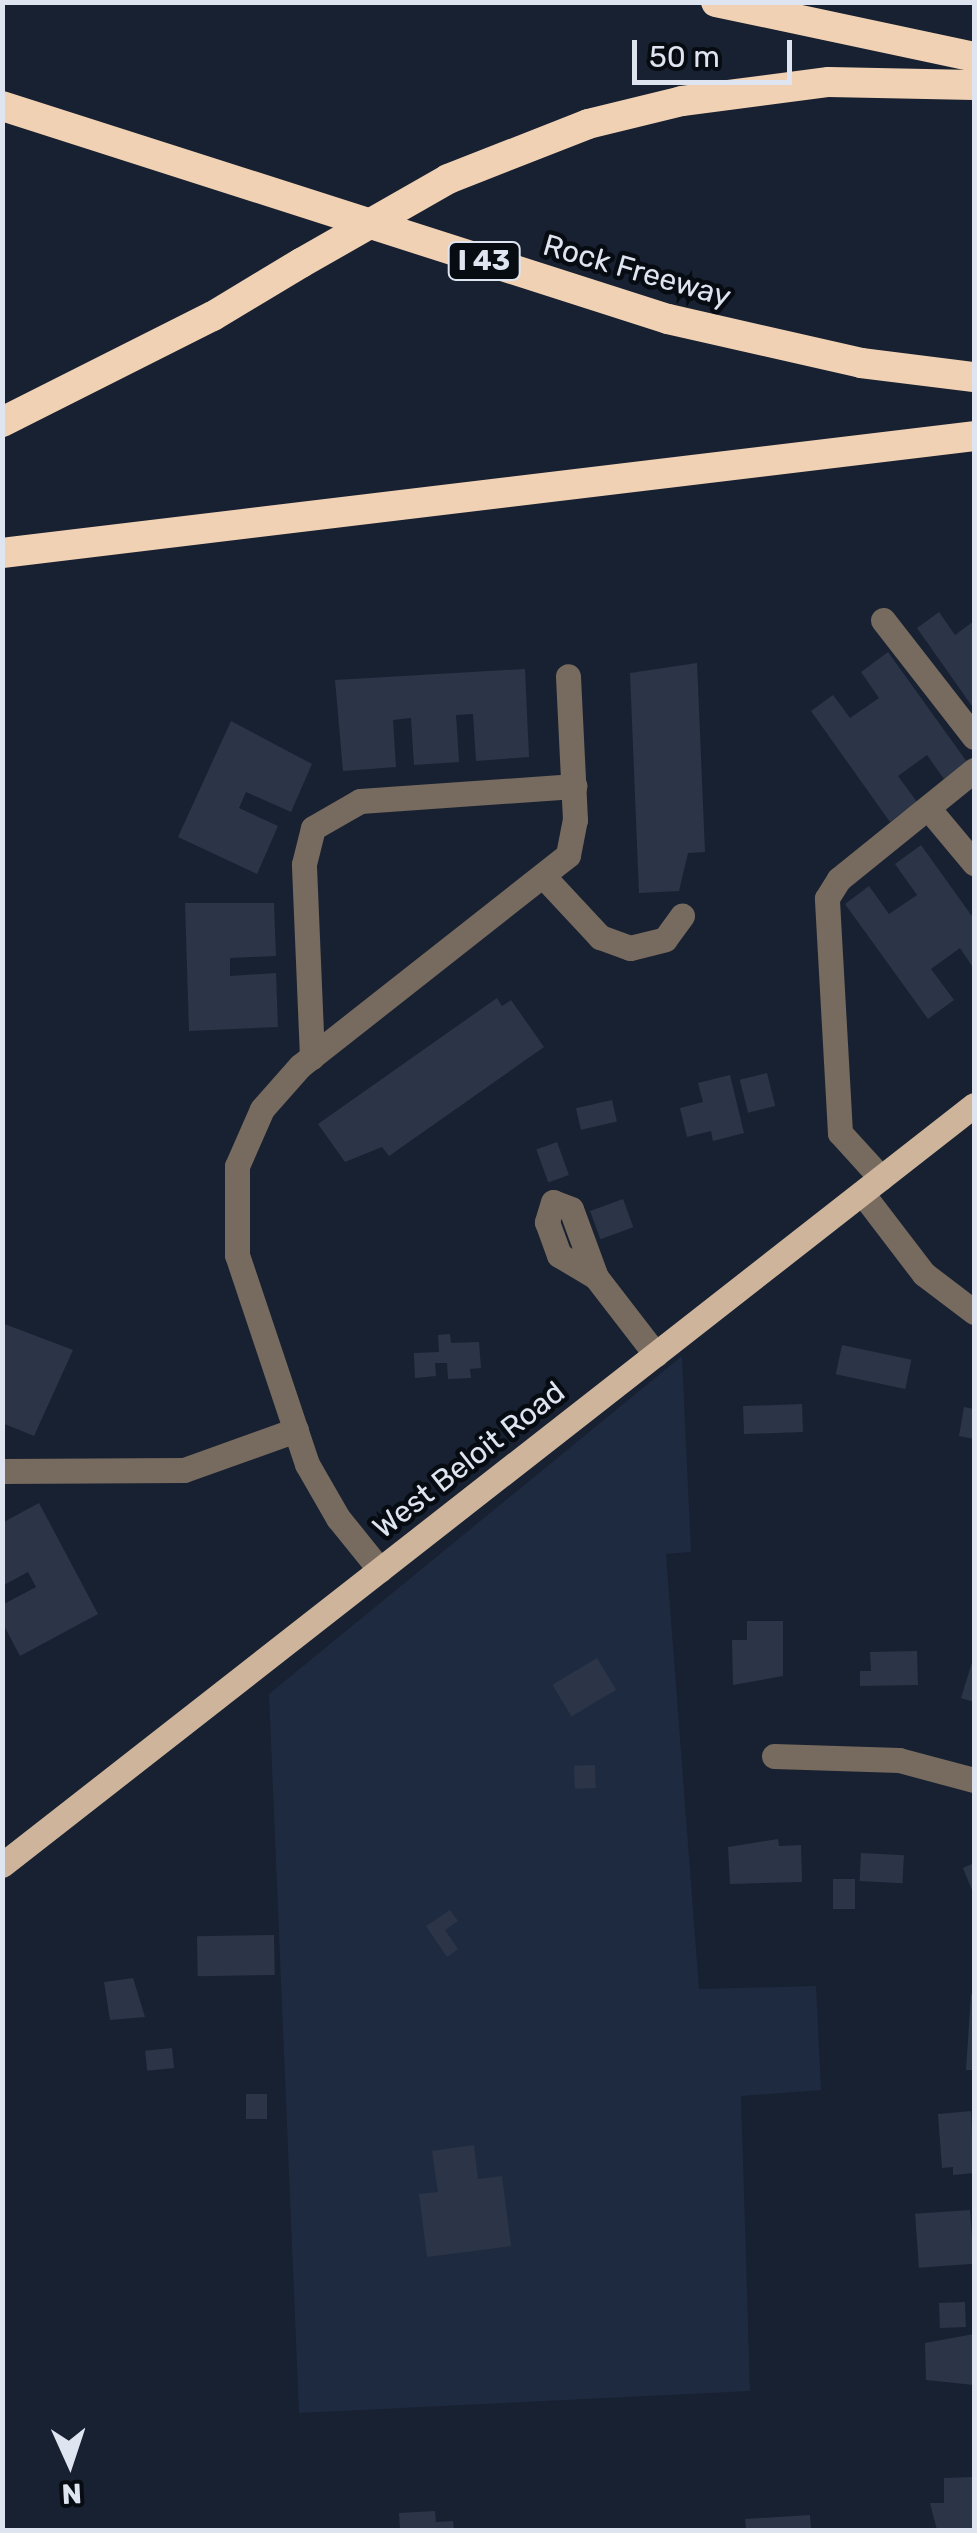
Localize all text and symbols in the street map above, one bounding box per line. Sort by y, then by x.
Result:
scale bar [637,20,797,82]
text: 50 m [649,39,720,75]
street label: Rock Freeway [539,227,735,315]
road number: I 43 [446,238,522,284]
street label: West Beloit Road [366,1374,572,1546]
north arrow [20,2413,120,2513]
text: N [61,2476,83,2510]

